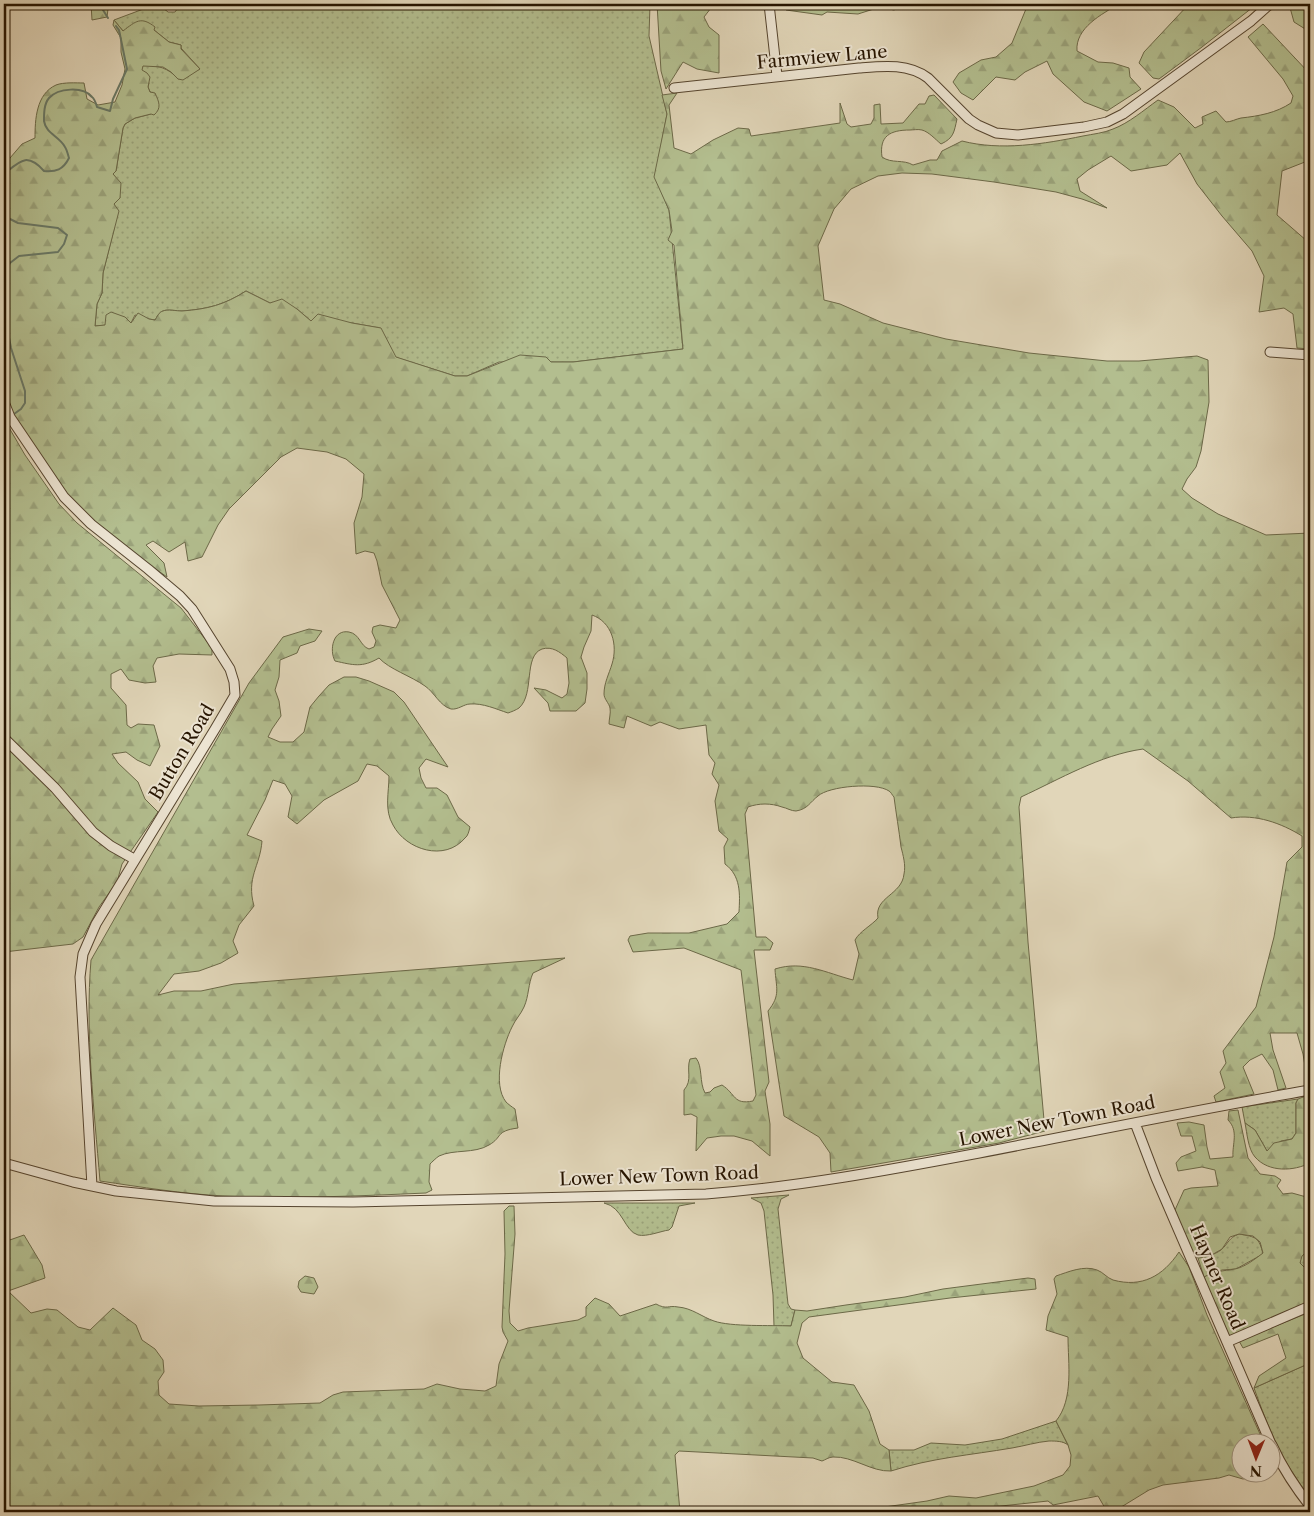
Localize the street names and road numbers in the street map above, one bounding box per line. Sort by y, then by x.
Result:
street label: Farmview Lane [756,40,888,74]
street label: Button Road [145,700,219,804]
street label: Lower New Town Road [957,1091,1157,1151]
street label: Lower New Town Road [559,1162,759,1190]
street label: Hayner Road [1185,1221,1249,1333]

